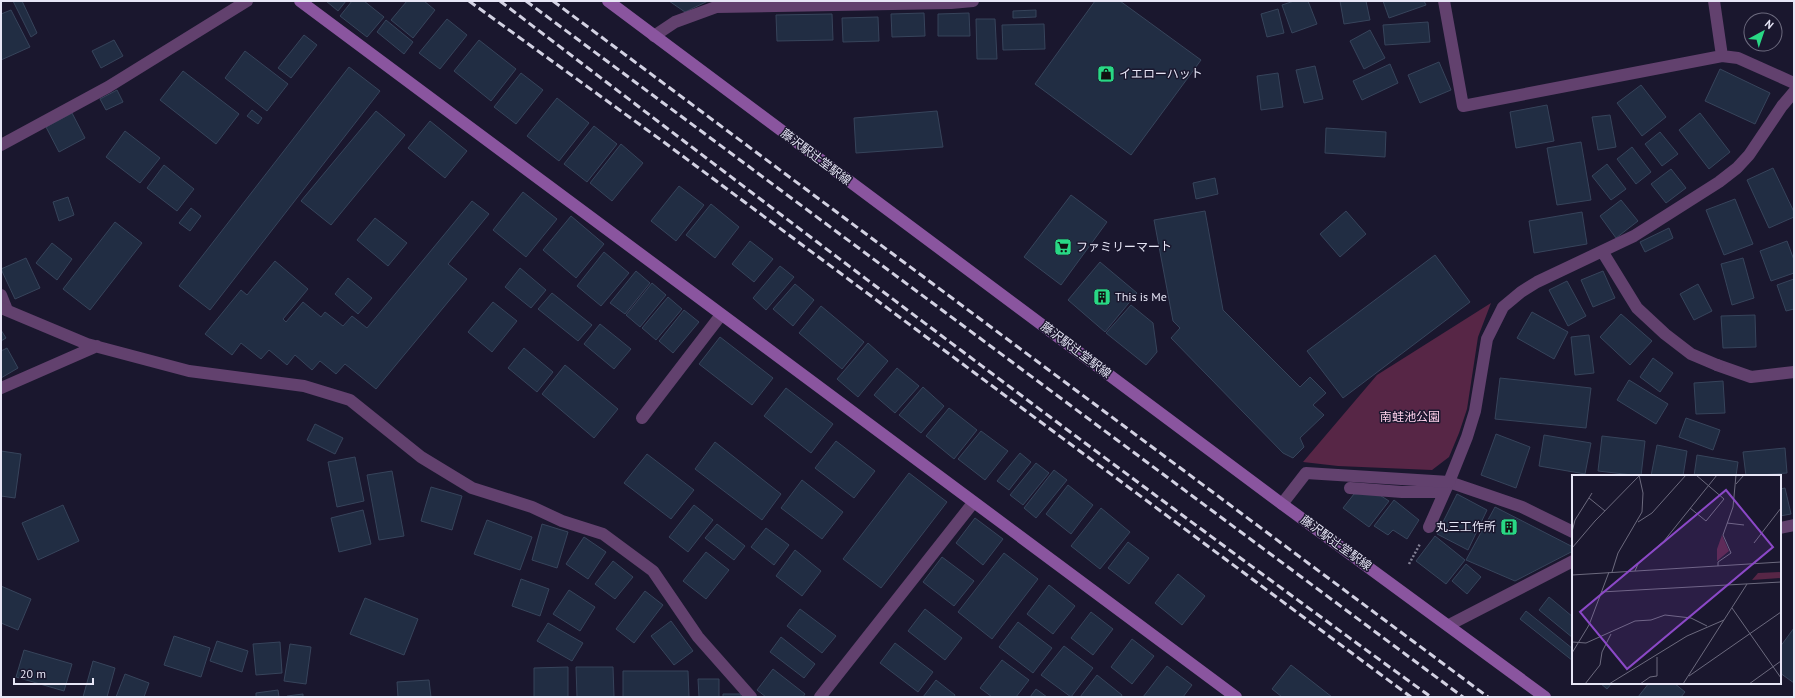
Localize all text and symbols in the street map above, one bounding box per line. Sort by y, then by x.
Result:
north arrow [1743,12,1783,52]
text: N [1762,17,1777,32]
shop icon: イエローハット [1096,64,1116,84]
place label: イエローハット [1119,66,1203,81]
street label: 藤沢駅辻堂駅線 [778,125,854,188]
supermarket icon: ファミリーマート [1053,237,1073,257]
place label: ファミリーマート [1076,239,1172,254]
building icon: This is Me [1092,287,1112,307]
place label: This is Me [1115,289,1167,304]
street label: 藤沢駅辻堂駅線 [1038,318,1114,381]
park label: 南蛙池公園 [1380,409,1440,424]
inset map [1572,475,1781,684]
street label: 藤沢駅辻堂駅線 [1298,512,1375,573]
building icon: 丸三工作所 [1499,517,1519,537]
place label: 丸三工作所 [1436,519,1496,534]
scale bar [14,660,93,686]
text: 20 m [20,666,46,681]

